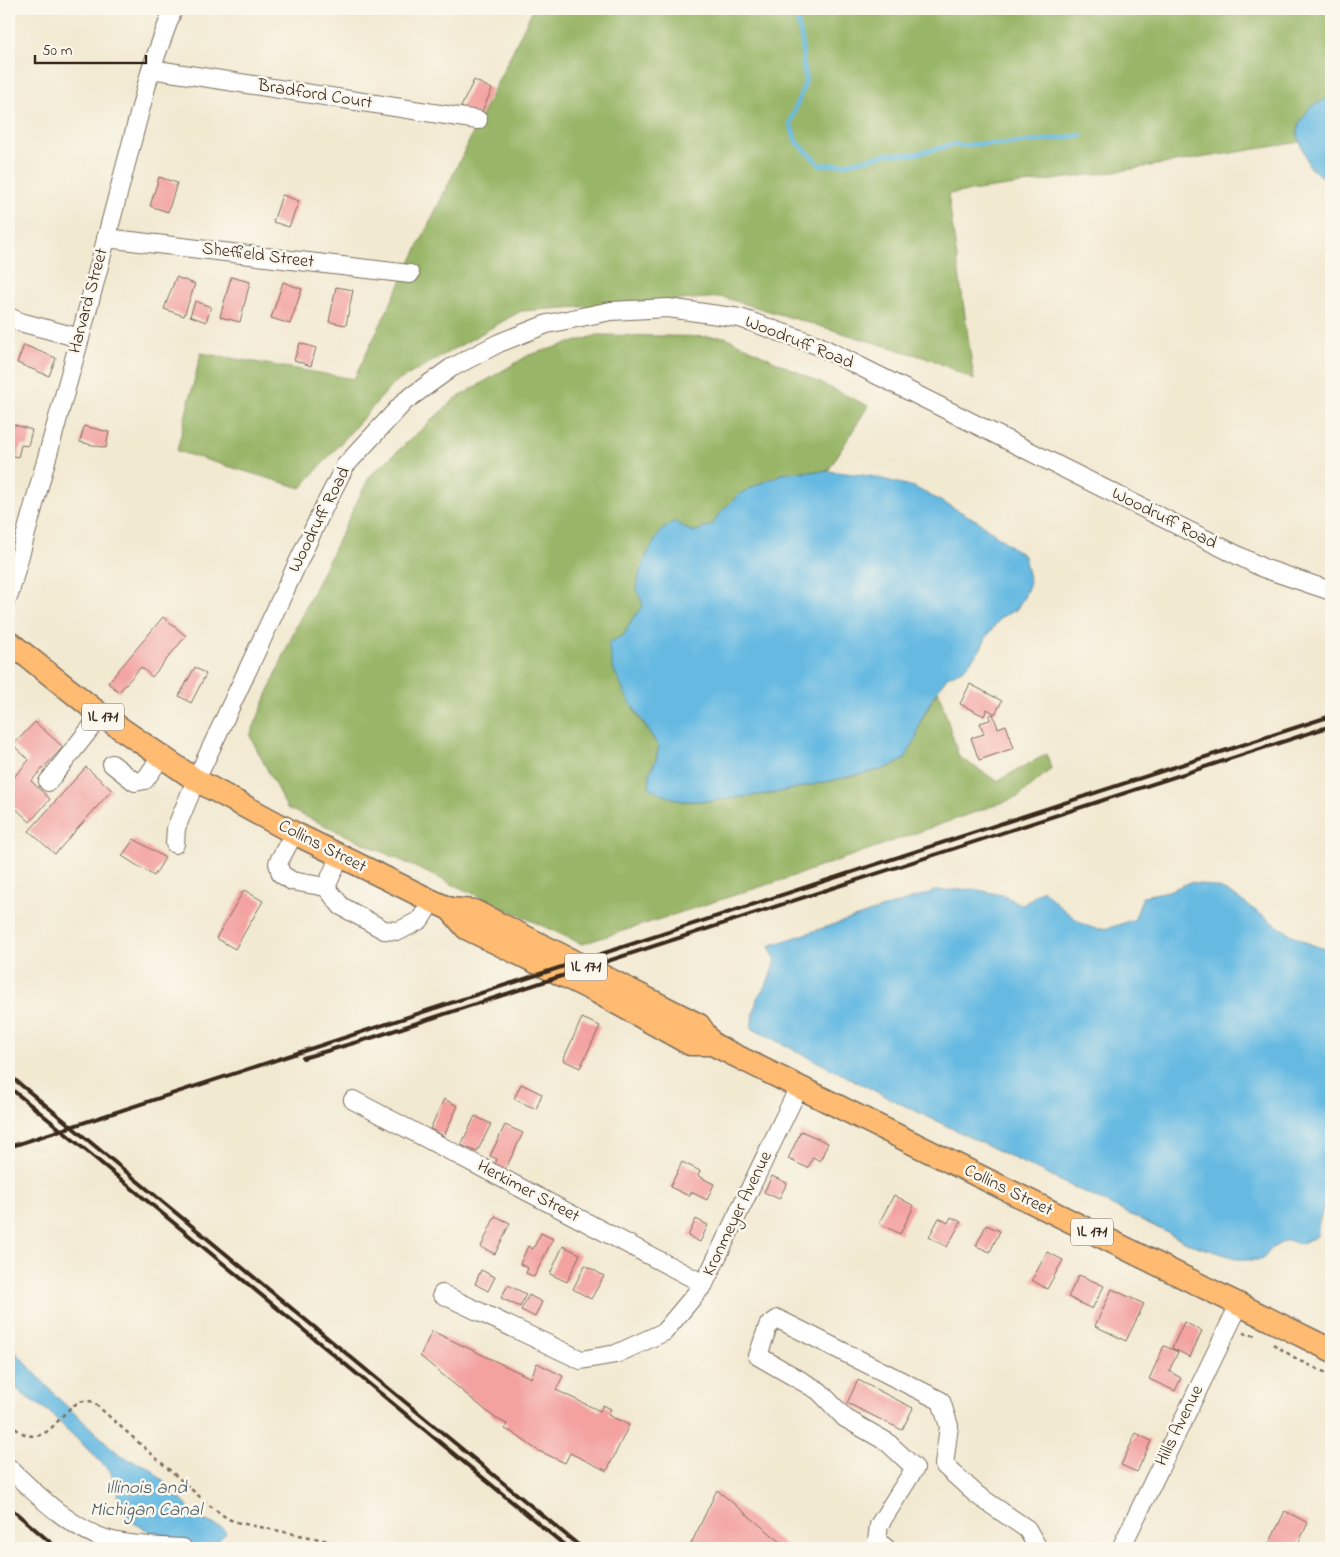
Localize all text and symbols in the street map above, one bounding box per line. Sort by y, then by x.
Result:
scale bar [35,32,146,64]
text: 50 m [42,40,73,62]
street label: Bradford Court [255,73,374,117]
street label: Sheffield Street [200,236,316,276]
street label: Harvard Street [62,245,116,357]
street label: Woodruff Road [741,309,857,377]
street label: Woodruff Road [282,463,358,577]
street label: Woodruff Road [1107,481,1221,557]
road number: IL 171 [82,704,124,730]
street label: Collins Street [273,814,371,880]
road number: IL 171 [565,954,607,980]
street label: Kronmeyer Avenue [696,1146,780,1281]
street label: Herkimer Street [472,1154,584,1230]
street label: Collins Street [959,1158,1057,1224]
road number: IL 171 [1071,1218,1113,1246]
street label: Hills Avenue [1149,1380,1211,1471]
water label: Illinois and Michigan Canal [90,1475,205,1525]

